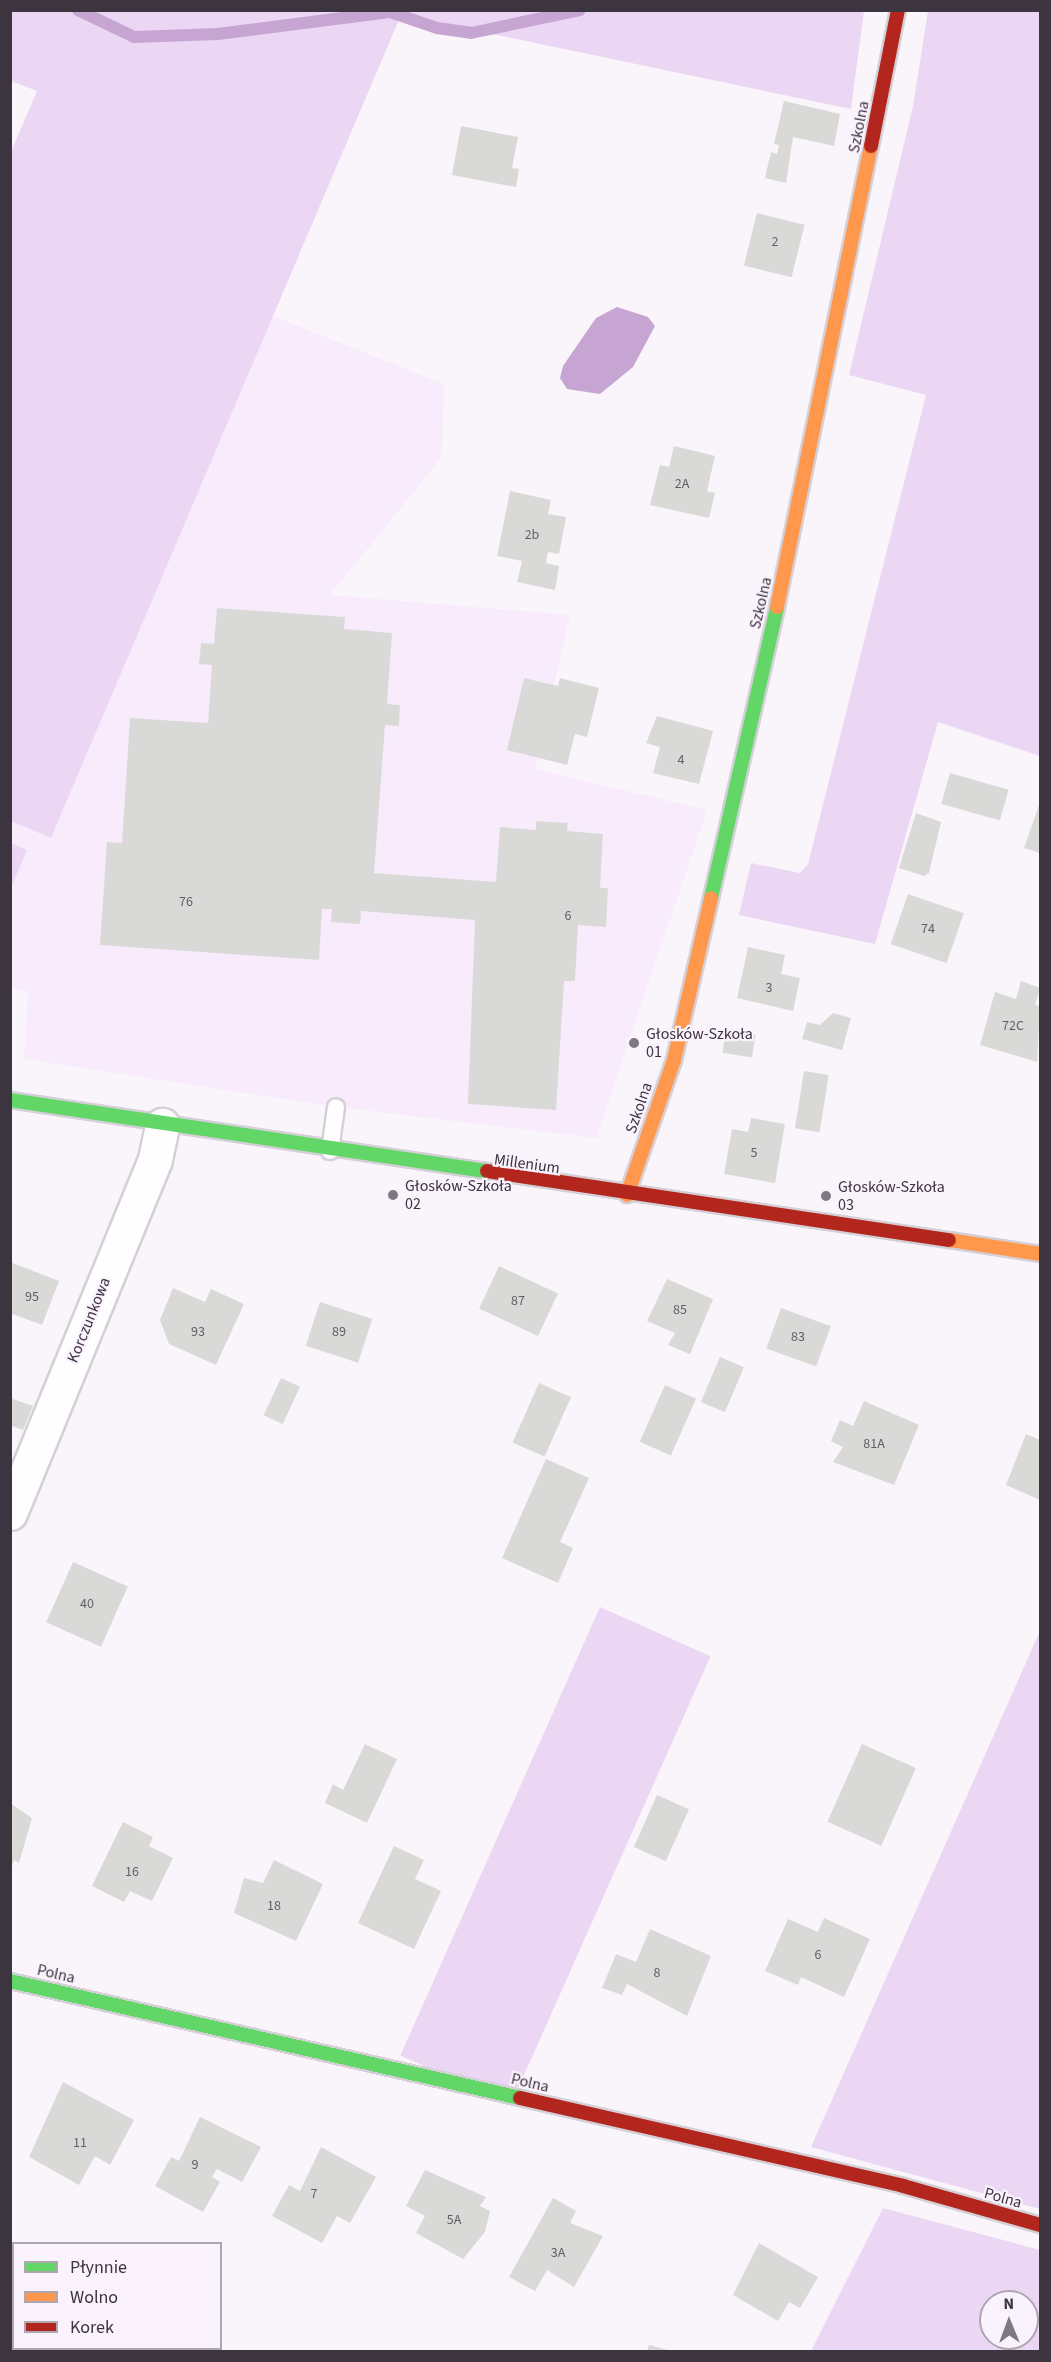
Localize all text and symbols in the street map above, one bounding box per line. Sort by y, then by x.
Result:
street label: Szkolna [845,99,873,155]
house number: 2 [772,234,778,250]
house number: 2A [675,476,689,492]
house number: 2b [525,527,539,543]
street label: Szkolna [746,575,776,631]
house number: 4 [678,752,684,768]
house number: 76 [179,894,193,910]
house number: 6 [565,908,571,924]
house number: 74 [921,921,935,937]
house number: 3 [766,980,772,996]
house number: 72C [1002,1018,1024,1034]
place label: Głosków-Szkoła 01 [646,1024,753,1062]
marker: Głosków-Szkoła 01 [627,1036,641,1050]
street label: Szkolna [621,1080,657,1136]
house number: 5 [751,1145,757,1161]
street label: Millenium [493,1150,561,1178]
place label: Głosków-Szkoła 02 [405,1176,512,1214]
place label: Głosków-Szkoła 03 [838,1177,945,1215]
marker: Głosków-Szkoła 02 [386,1188,400,1202]
marker: Głosków-Szkoła 03 [819,1189,833,1203]
street label: Korczunkowa [63,1275,115,1365]
house number: 95 [25,1289,39,1305]
house number: 87 [511,1293,525,1309]
house number: 85 [673,1302,687,1318]
house number: 93 [191,1324,205,1340]
house number: 89 [332,1324,346,1340]
house number: 83 [791,1329,805,1345]
house number: 81A [863,1436,885,1452]
house number: 40 [80,1596,94,1612]
house number: 16 [125,1864,139,1880]
house number: 18 [267,1898,281,1914]
house number: 6 [815,1947,821,1963]
street label: Polna [35,1960,77,1988]
house number: 8 [654,1965,660,1981]
street label: Polna [509,2069,551,2097]
house number: 11 [73,2135,87,2151]
house number: 9 [192,2157,198,2173]
street label: Polna [982,2184,1024,2212]
house number: 7 [311,2186,317,2202]
house number: 5A [447,2212,461,2228]
legend [12,2242,222,2350]
house number: 3A [551,2245,565,2261]
text: Płynnie [70,2255,127,2280]
text: Wolno [70,2285,118,2310]
north arrow [979,2290,1039,2350]
text: N [1003,2293,1014,2315]
text: Korek [70,2315,114,2340]

